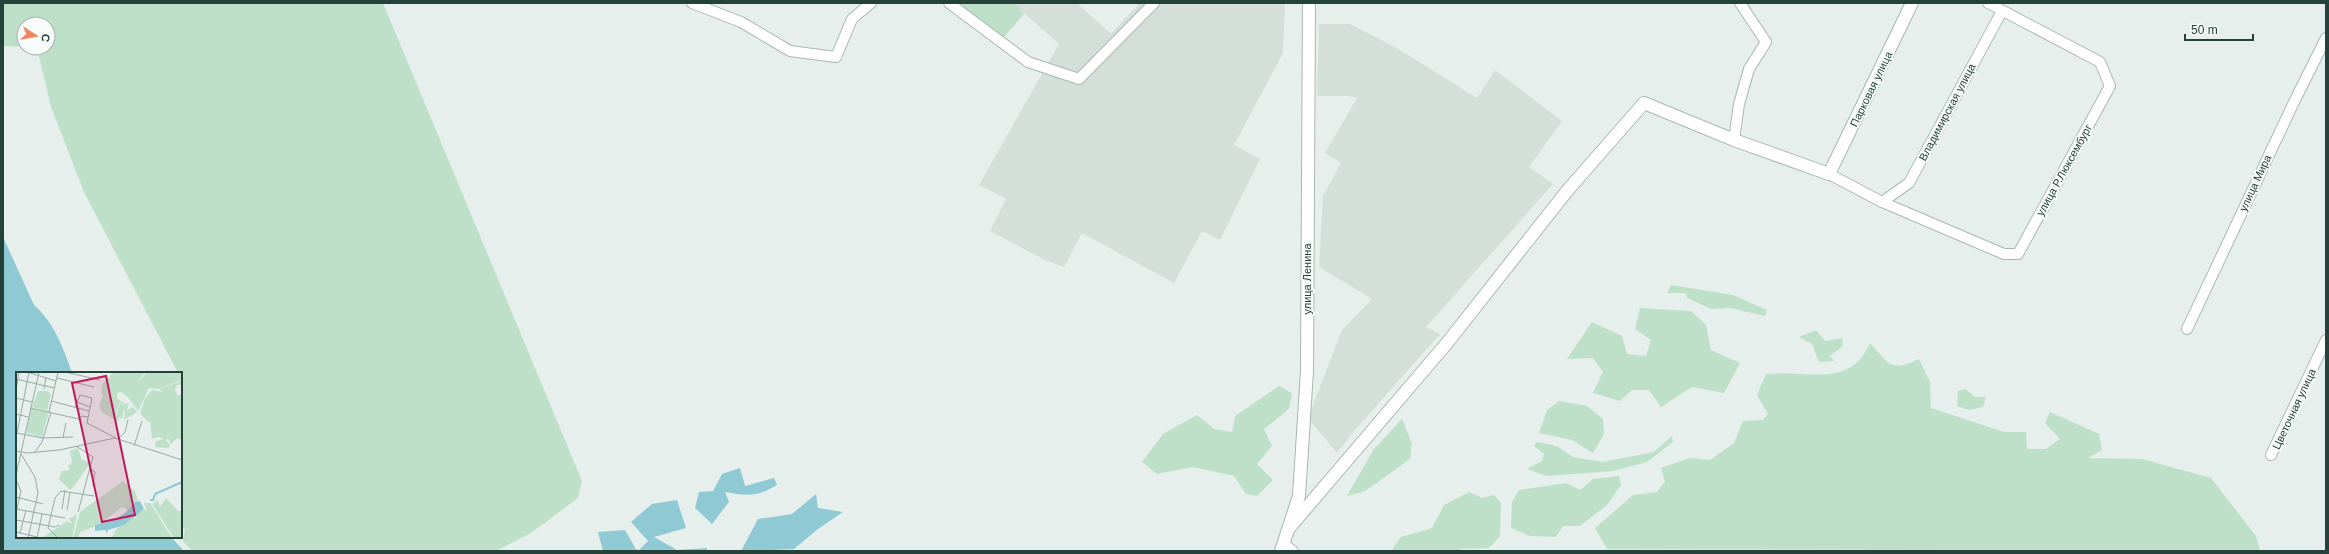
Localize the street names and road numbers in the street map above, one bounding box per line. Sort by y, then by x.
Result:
street label: Парковая улица [1848,49,1895,129]
street label: Владимирская улица [1916,61,1978,163]
street label: улица Р.Люксембург [2034,122,2094,218]
street label: улица Мира [2237,152,2274,213]
street label: улица Ленина [1301,243,1313,315]
street label: Цветочная улица [2270,366,2318,451]

